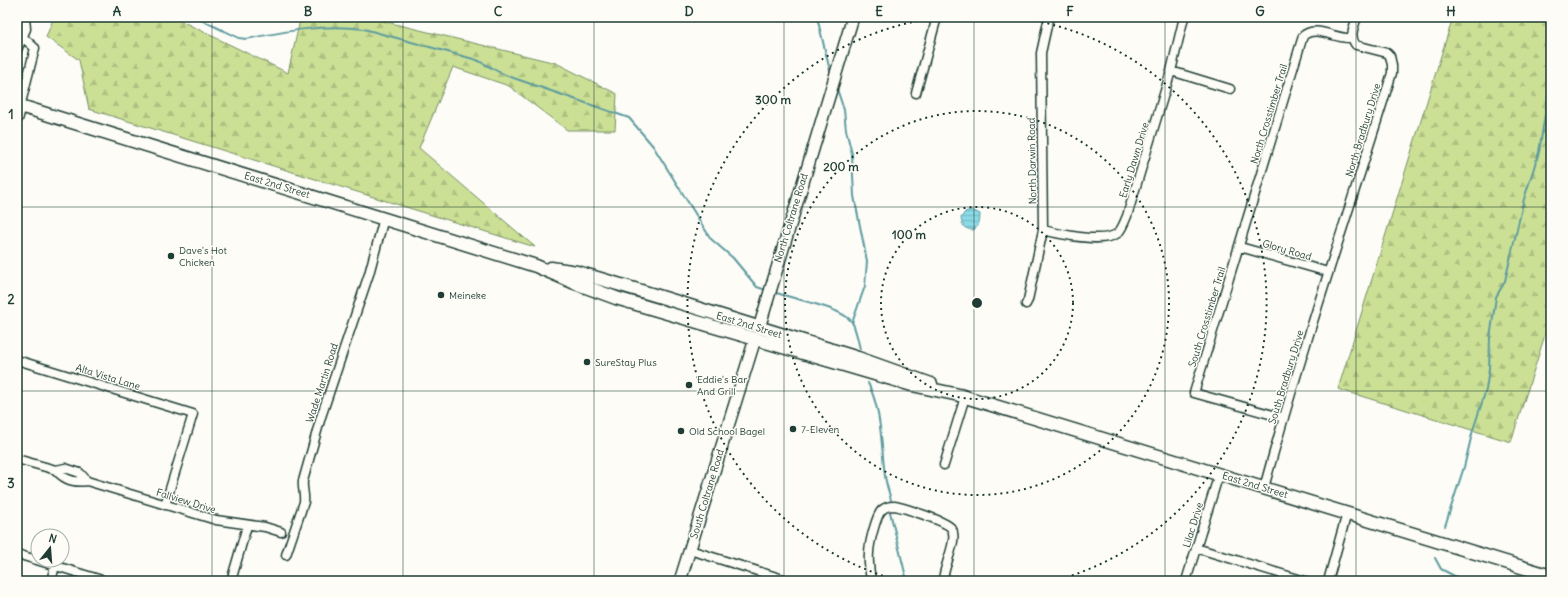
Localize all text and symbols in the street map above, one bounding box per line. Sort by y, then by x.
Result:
text: A [113,3,122,20]
text: B [304,3,313,20]
text: C [494,3,503,20]
text: D [684,3,694,20]
text: E [875,3,883,20]
text: F [1066,3,1074,20]
text: G [1255,3,1265,20]
text: H [1446,3,1456,20]
street label: North Crosstimber Trail [1248,62,1290,166]
street label: North Bradbury Drive [1343,82,1383,178]
text: 300 m [755,92,791,107]
text: 1 [8,106,14,123]
street label: North Darwin Road [1025,117,1039,204]
street label: Early Dawn Drive [1116,121,1152,199]
text: 200 m [823,159,859,174]
street label: East 2nd Street [243,169,312,201]
street label: North Coltrane Road [771,172,811,264]
text: 100 m [892,227,926,242]
street label: Glory Road [1261,237,1313,263]
place label: Dave's Hot Chicken [179,244,228,269]
marker: Dave's Hot Chicken [166,251,176,261]
street label: South Crosstimber Trail [1186,265,1228,369]
place label: Meineke [449,289,486,302]
marker: Meineke [436,290,446,300]
text: 2 [7,291,15,308]
centre of rings [970,296,984,310]
street label: East 2nd Street [715,309,784,341]
street label: South Bradbury Drive [1265,328,1307,426]
street label: Wade Martin Road [303,341,341,425]
place label: SureStay Plus [595,356,657,369]
marker: SureStay Plus [582,357,592,367]
street label: Alta Vista Lane [74,361,142,393]
place label: Eddie's Bar And Grill [697,373,747,398]
marker: Eddie's Bar And Grill [684,380,694,390]
place label: 7-Eleven [801,423,840,436]
marker: 7-Eleven [788,424,798,434]
place label: Old School Bagel [689,425,765,438]
marker: Old School Bagel [676,426,686,436]
street label: South Coltrane Road [687,448,727,540]
street label: East 2nd Street [1221,469,1290,501]
text: 3 [7,475,15,492]
street label: Fallview Drive [155,486,217,516]
street label: Lilac Drive [1180,501,1206,549]
north arrow [30,528,70,568]
text: N [47,531,59,546]

